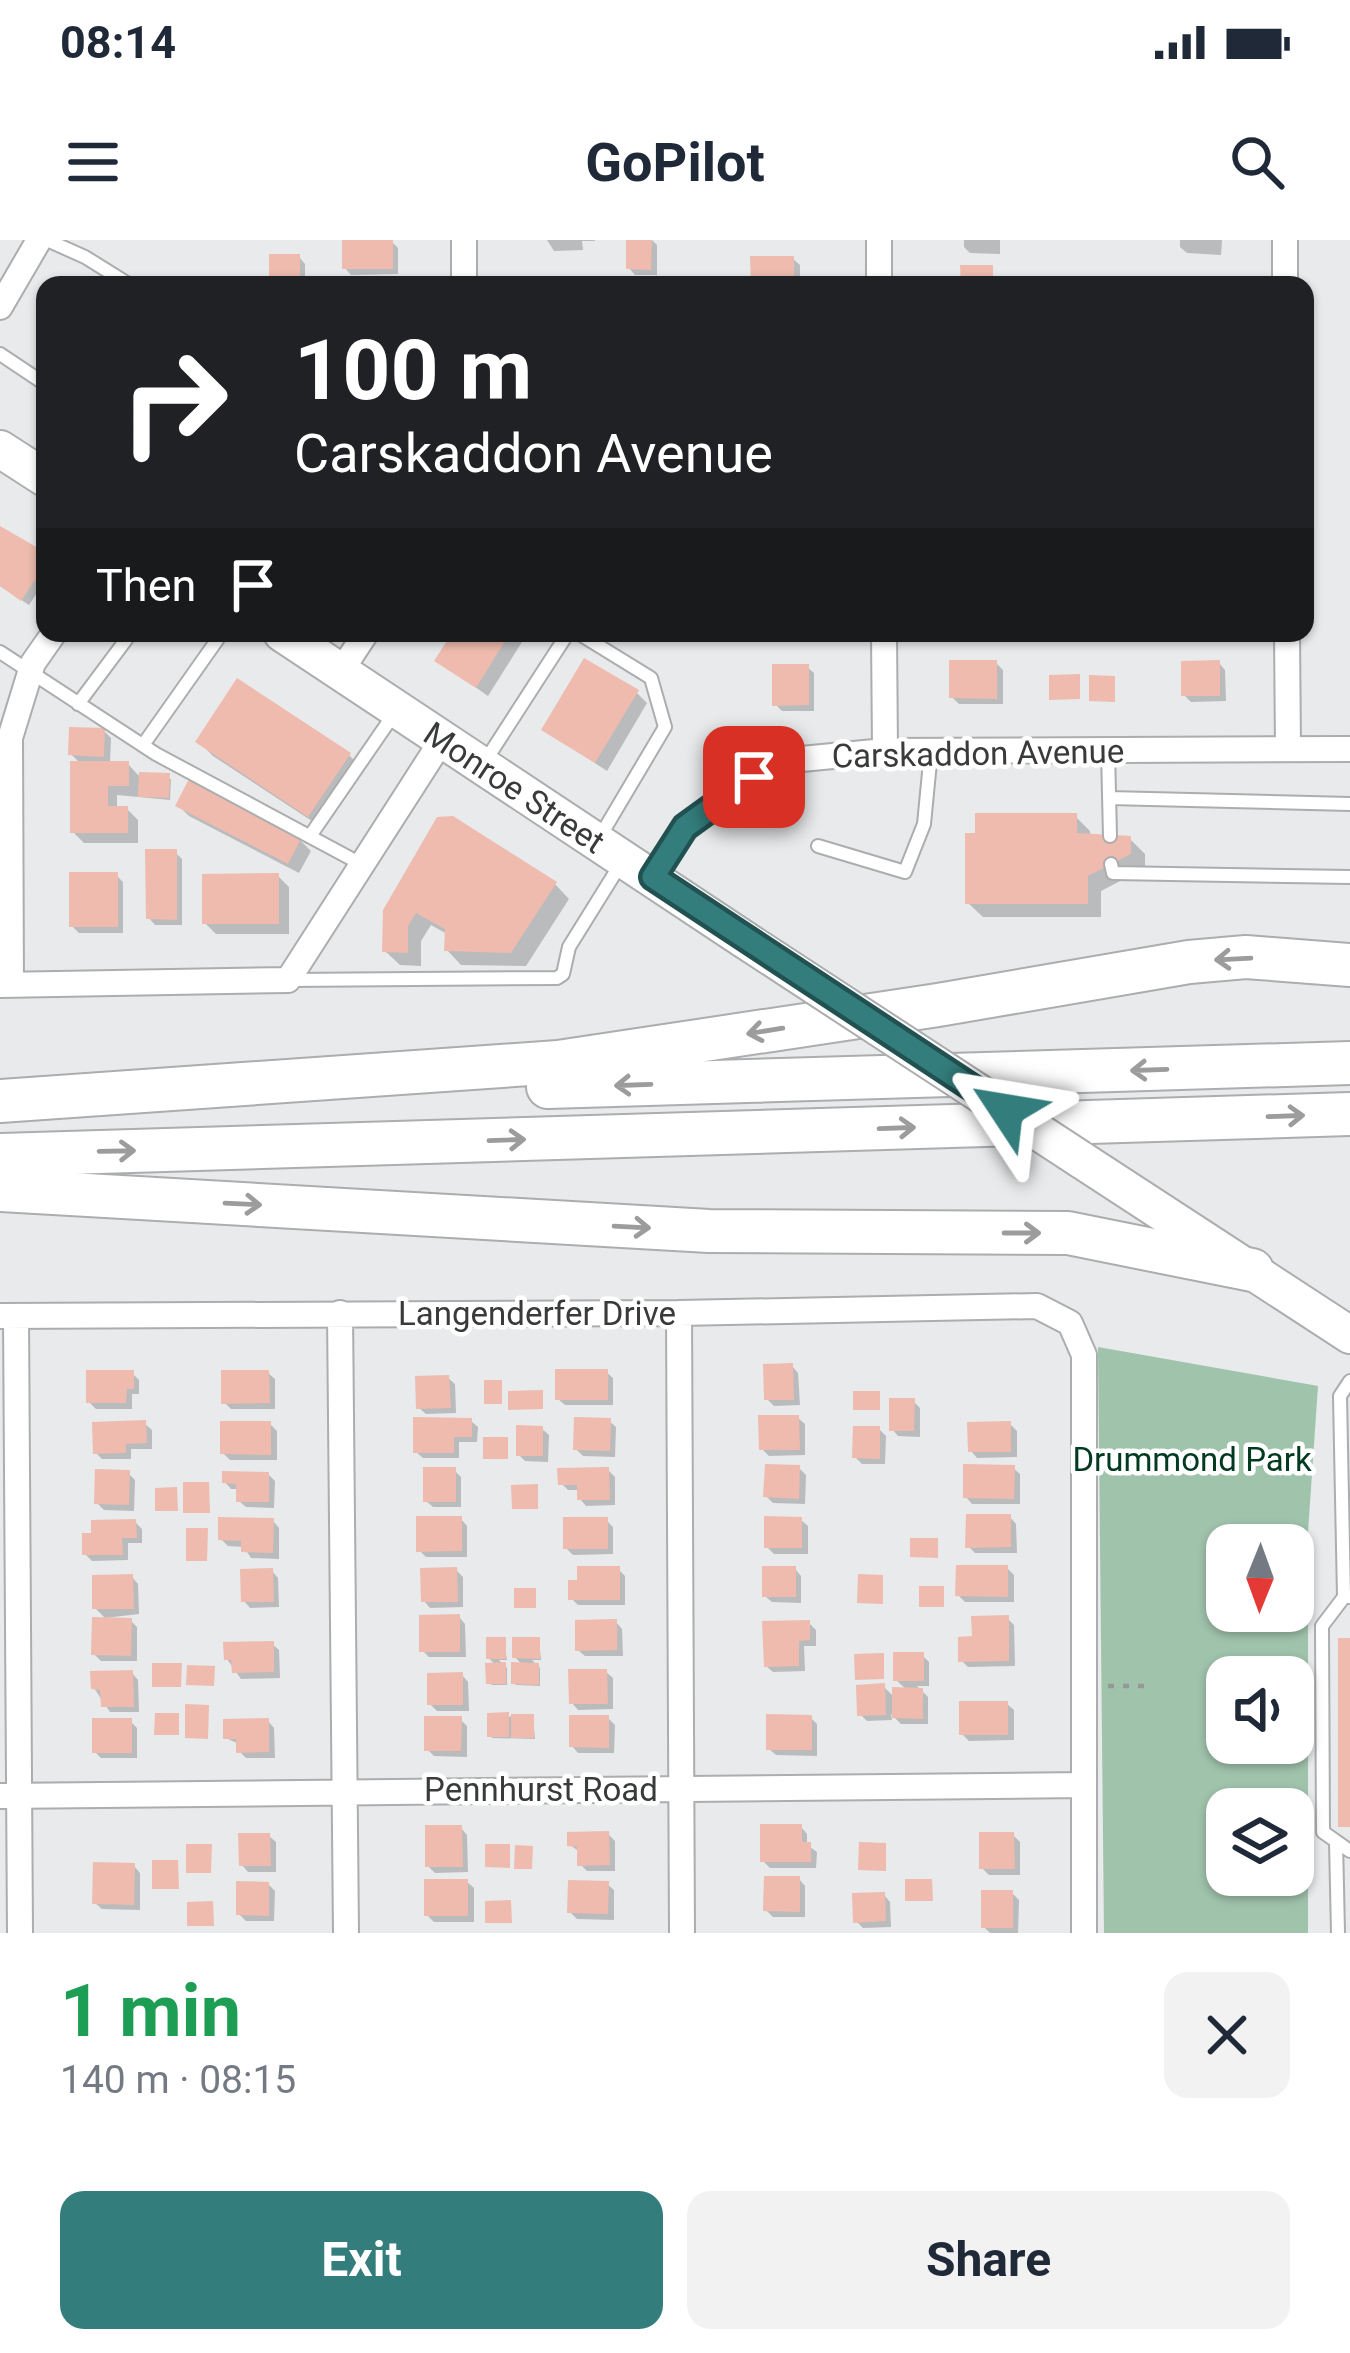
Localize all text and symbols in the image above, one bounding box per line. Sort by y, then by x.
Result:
text: 08:14 [60,16,176,69]
icon: menu [60,129,126,195]
icon: search [1224,129,1290,195]
text: GoPilot [585,131,765,194]
text: 100 m [294,321,532,420]
icon: right [96,324,252,480]
text: Carskaddon Avenue [294,422,773,485]
icon: arrive [220,552,286,618]
text: Then [96,559,196,612]
street label: Monroe Street [417,714,612,861]
pin [703,726,805,828]
street label: Carskaddon Avenue [831,731,1125,776]
icon: arrive [721,744,787,810]
one-way arrow [1215,947,1254,970]
one-way arrow [747,1020,786,1043]
position arrow [943,1047,1069,1173]
one-way arrow [1130,1058,1169,1081]
one-way arrow [614,1073,653,1096]
one-way arrow [1266,1104,1305,1127]
one-way arrow [877,1116,916,1139]
one-way arrow [487,1128,526,1151]
one-way arrow [97,1140,136,1163]
one-way arrow [223,1193,262,1216]
one-way arrow [612,1216,651,1239]
one-way arrow [1002,1222,1041,1244]
street label: Langenderfer Drive [398,1294,676,1333]
park label: Drummond Park [1072,1440,1312,1479]
north arrow [1206,1524,1314,1632]
map controls [1206,1524,1314,1896]
button: sound [1206,1656,1314,1764]
street label: Pennhurst Road [424,1770,658,1809]
button: layers [1206,1788,1314,1896]
text: 1 min [60,1969,241,2054]
button: close [1164,1972,1290,2098]
text: 140 m · 08:15 [60,2057,296,2103]
button: Exit [60,2191,663,2329]
button: Share [687,2191,1290,2329]

